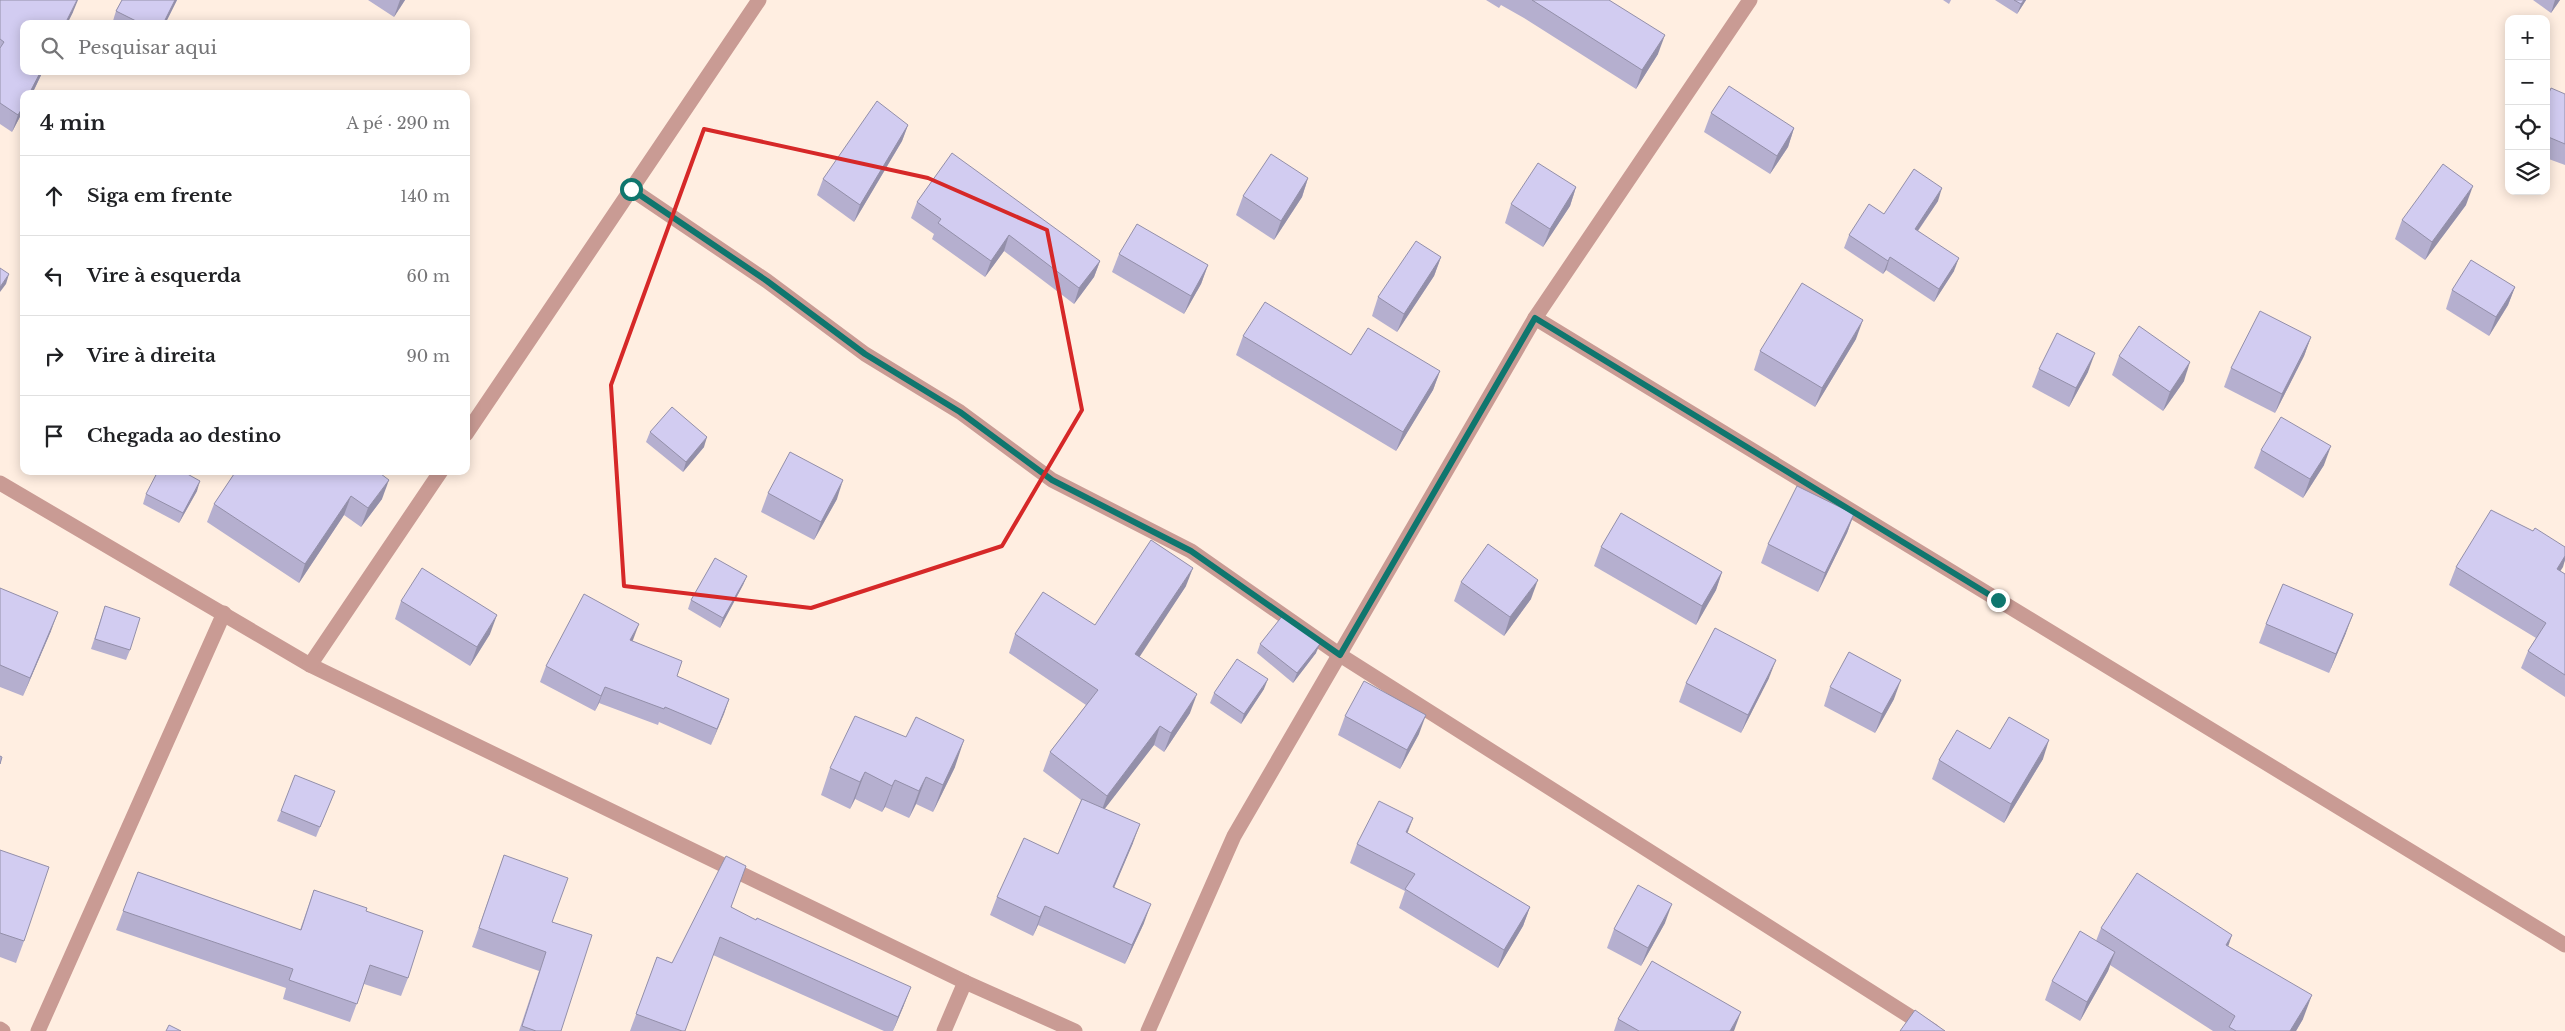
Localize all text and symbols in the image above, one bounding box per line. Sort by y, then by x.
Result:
map controls [2505,15,2550,195]
button: + [2505,15,2550,60]
search box [20,20,470,75]
icon: search [38,34,66,62]
text: Pesquisar aqui [78,36,217,59]
button: − [2505,60,2550,105]
button: locate [2505,105,2550,150]
text: 4 min [40,110,106,136]
text: A pé · 290 m [347,113,450,133]
button: layers [2505,150,2550,195]
route start [620,178,643,201]
icon: ahead [40,182,68,210]
text: Siga em frente [87,184,232,207]
text: 140 m [400,186,450,206]
icon: left [40,262,68,290]
text: Vire à esquerda [87,264,241,287]
text: 60 m [407,266,450,286]
icon: right [40,342,68,370]
text: Vire à direita [87,344,216,367]
text: 90 m [407,346,450,366]
icon: arrive [40,422,68,450]
text: Chegada ao destino [87,424,281,447]
route end [1987,589,2010,612]

